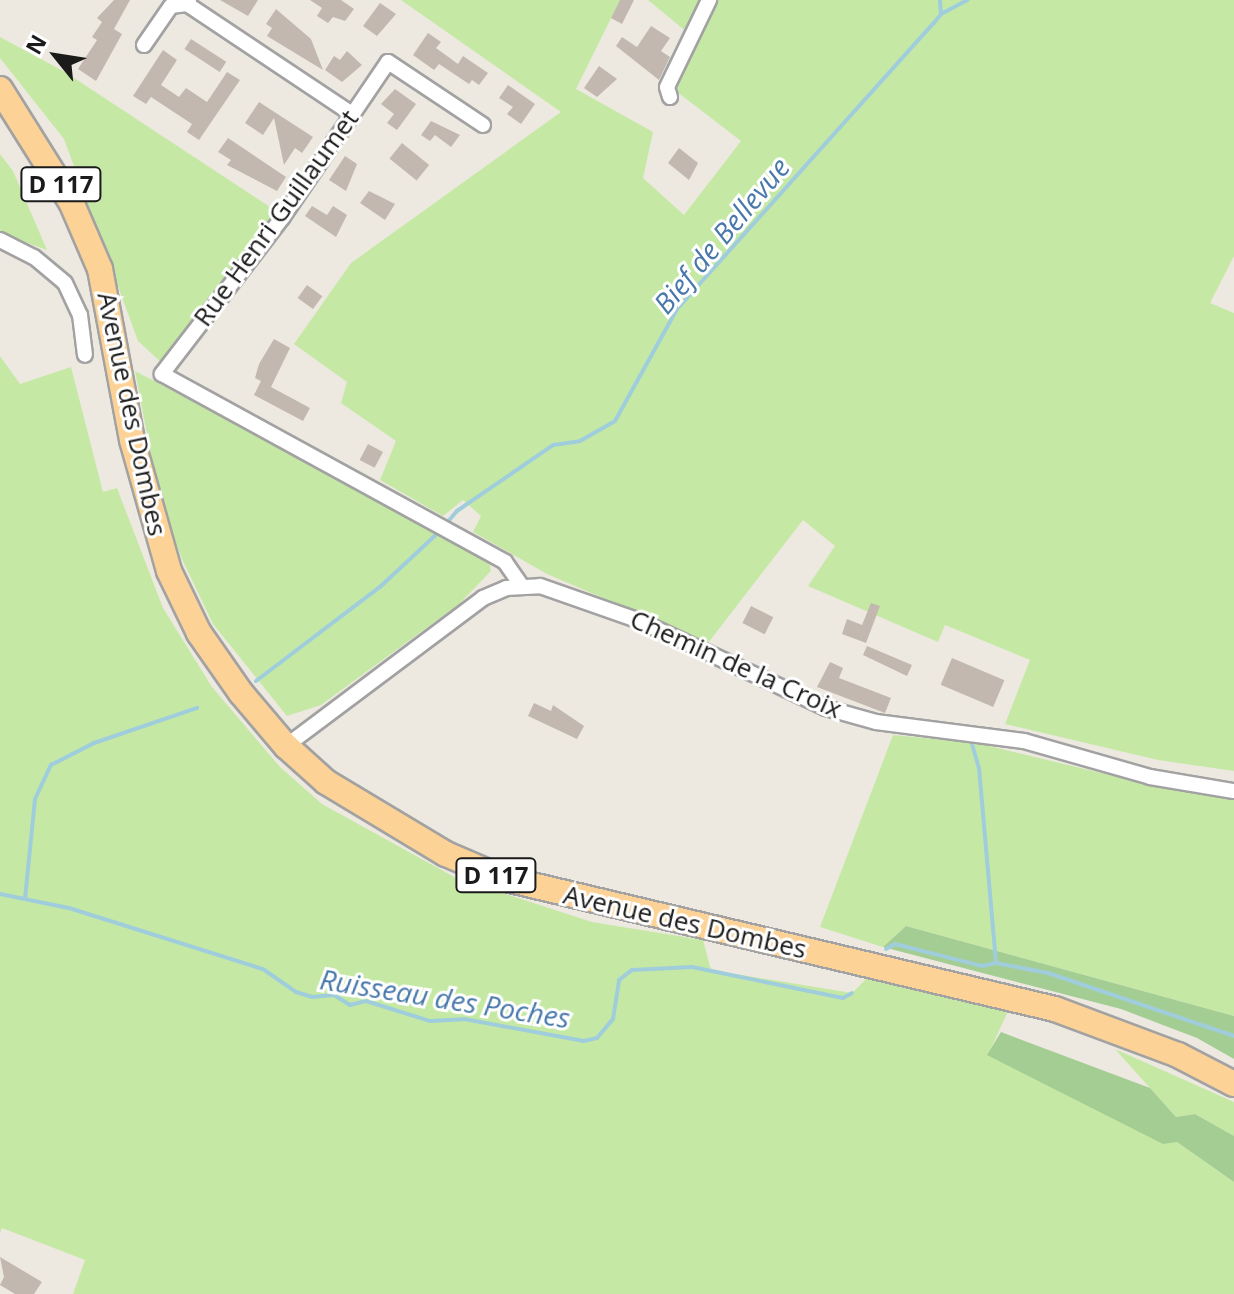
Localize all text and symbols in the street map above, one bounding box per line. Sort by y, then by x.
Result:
north arrow [16,16,96,96]
text: N [18,29,53,59]
street label: Rue Henri Guillaumet [187,104,365,332]
water label: Bief de Bellevue [646,150,796,320]
road number: D 117 [19,164,103,204]
street label: Avenue des Dombes [91,289,173,539]
street label: Chemin de la Croix [625,603,847,725]
road number: D 117 [454,855,538,895]
street label: Avenue des Dombes [560,879,810,965]
water label: Ruisseau des Poches [318,962,572,1034]

